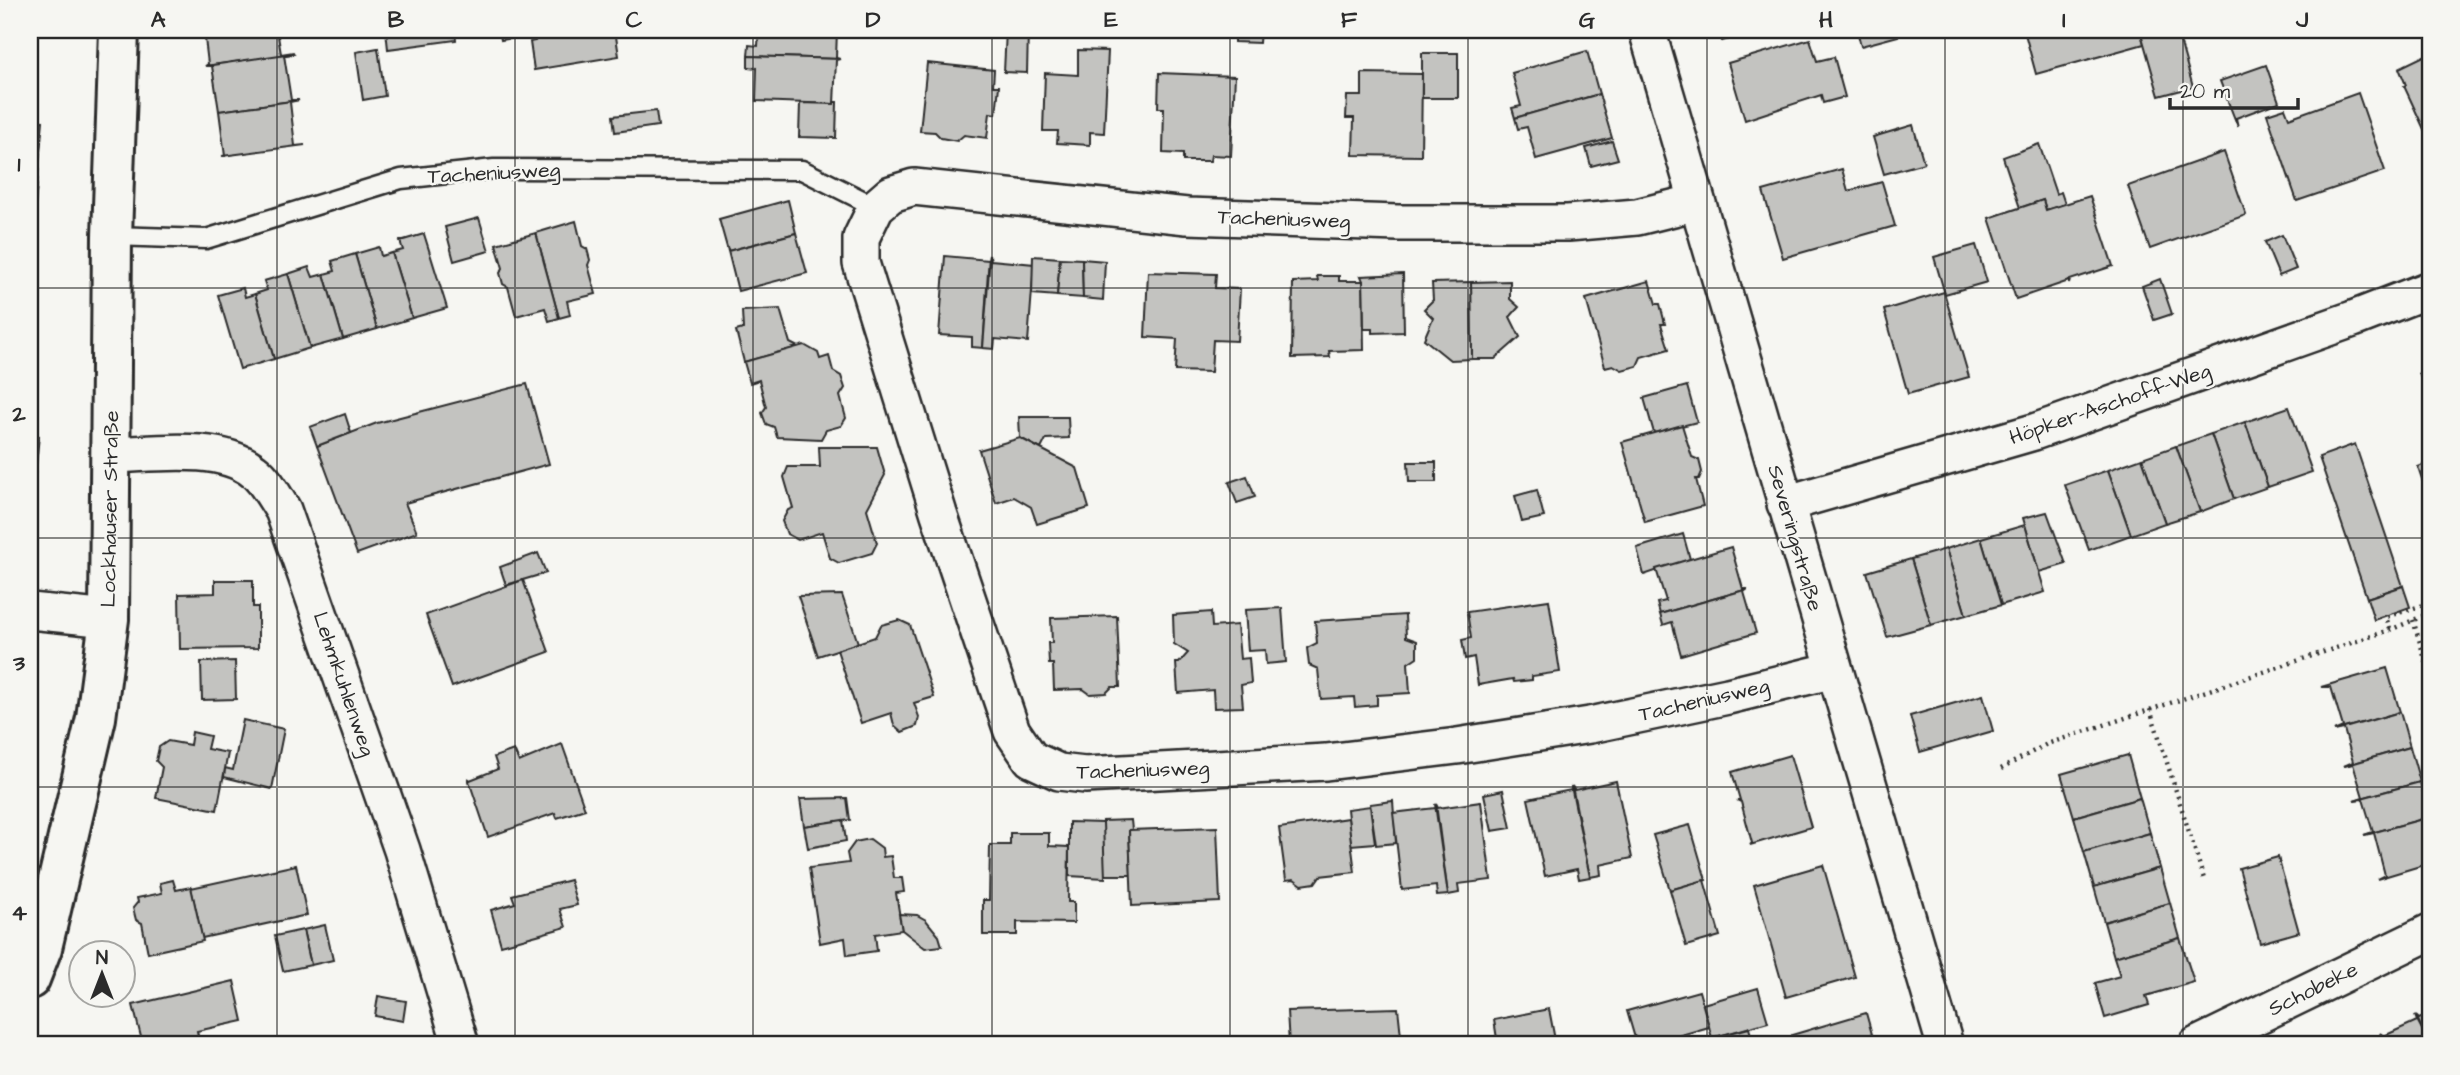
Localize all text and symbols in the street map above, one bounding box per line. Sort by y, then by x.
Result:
text: A [151,4,166,36]
text: B [388,4,405,36]
text: C [626,4,643,36]
text: D [866,4,881,36]
text: E [1104,4,1118,36]
text: F [1341,4,1358,36]
text: G [1579,4,1595,36]
text: H [1819,4,1833,36]
text: I [2062,4,2066,36]
text: J [2295,4,2309,36]
scale bar [2170,66,2297,110]
text: 20 m [2180,77,2231,106]
text: 1 [18,148,21,180]
street label: Tacheniusweg [427,155,561,193]
street label: Tacheniusweg [1217,202,1351,238]
street label: Höpker-Aschoff-Weg [2005,356,2216,454]
text: 2 [11,398,26,430]
street label: Lockhauser Straße [94,410,126,608]
street label: Severingstraße [1758,462,1830,615]
street label: Lehmkuhlenweg [304,608,382,761]
text: 3 [12,647,25,679]
street label: Tacheniusweg [1636,671,1773,731]
street label: Tacheniusweg [1076,753,1210,789]
text: 4 [11,897,27,929]
north arrow [66,939,136,1009]
text: N [96,945,108,972]
street label: Schobeke [2263,955,2363,1023]

